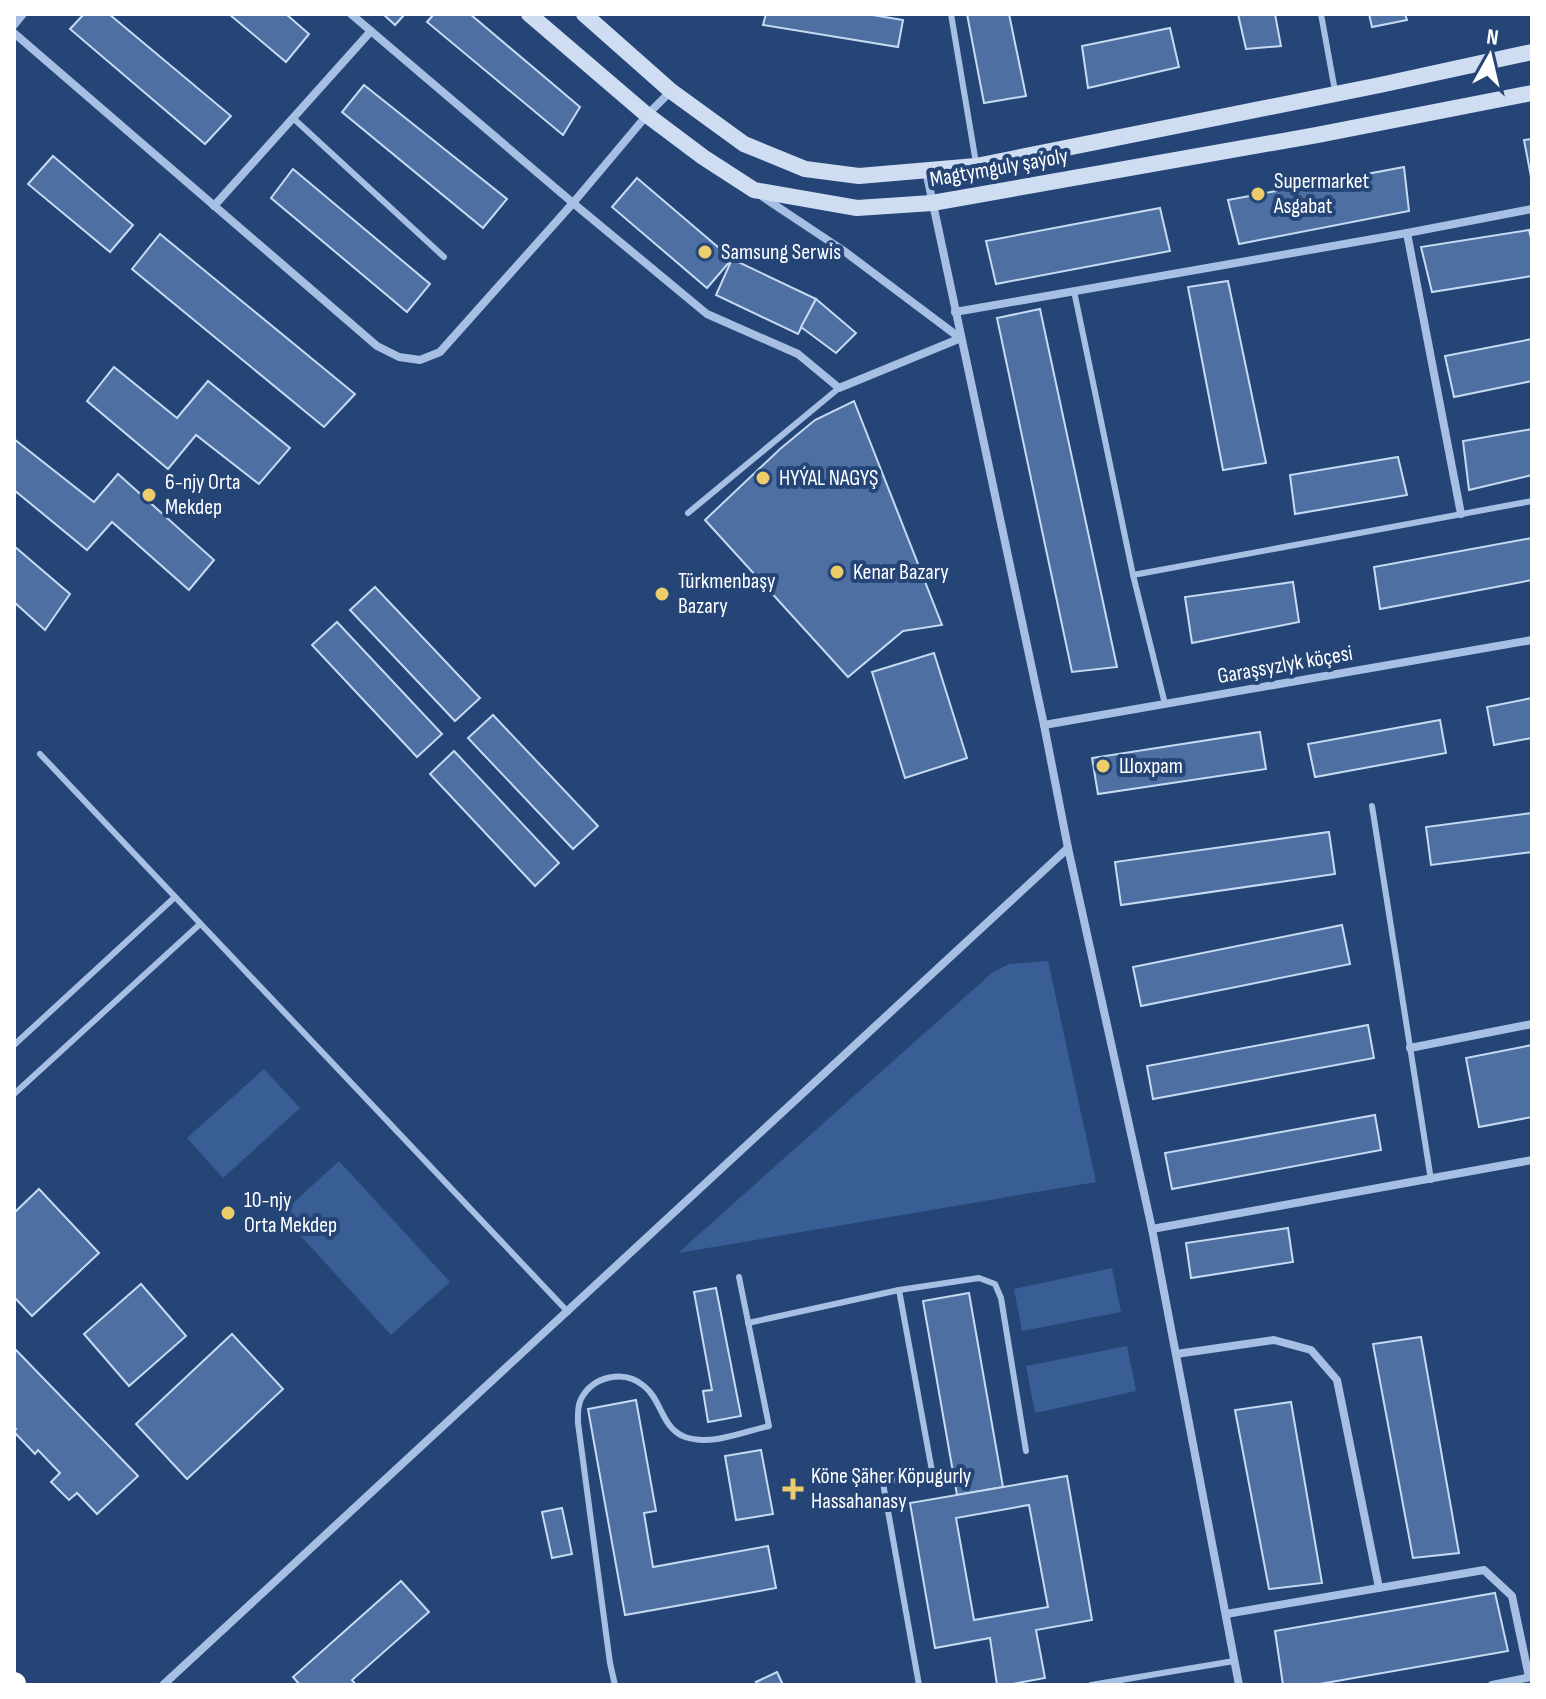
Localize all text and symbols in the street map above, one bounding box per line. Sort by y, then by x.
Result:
north arrow [1450,16,1530,96]
text: N [1485,23,1500,52]
street label: Magtymguly şaýoly [928,142,1071,193]
place label: Supermarket Asgabat [1273,168,1370,220]
marker: Supermarket Asgabat [1249,185,1267,203]
place label: Samsung Serwis [721,239,841,266]
marker: Samsung Serwis [696,243,714,261]
place label: HYÝAL NAGYŞ [779,465,878,492]
place label: 6-njy Orta Mekdep [165,469,241,521]
marker: HYÝAL NAGYŞ [754,469,772,487]
marker: 6-njy Orta Mekdep [140,486,158,504]
place label: Kenar Bazary [853,559,949,586]
marker: Kenar Bazary [828,563,846,581]
place label: Türkmenbaşy Bazary [678,568,776,620]
marker: Türkmenbaşy Bazary [653,585,671,603]
street label: Garaşsyzlyk köçesi [1215,640,1355,690]
place label: Шохрат [1119,753,1183,780]
marker: Шохрат [1094,757,1112,775]
place label: 10-njy Orta Mekdep [244,1187,337,1239]
marker: 10-njy Orta Mekdep [219,1204,237,1222]
place label: Köne Şäher Köpugurly Hassahanasy [811,1463,972,1515]
marker: Köne Şäher Köpugurly Hassahanasy [782,1478,804,1500]

